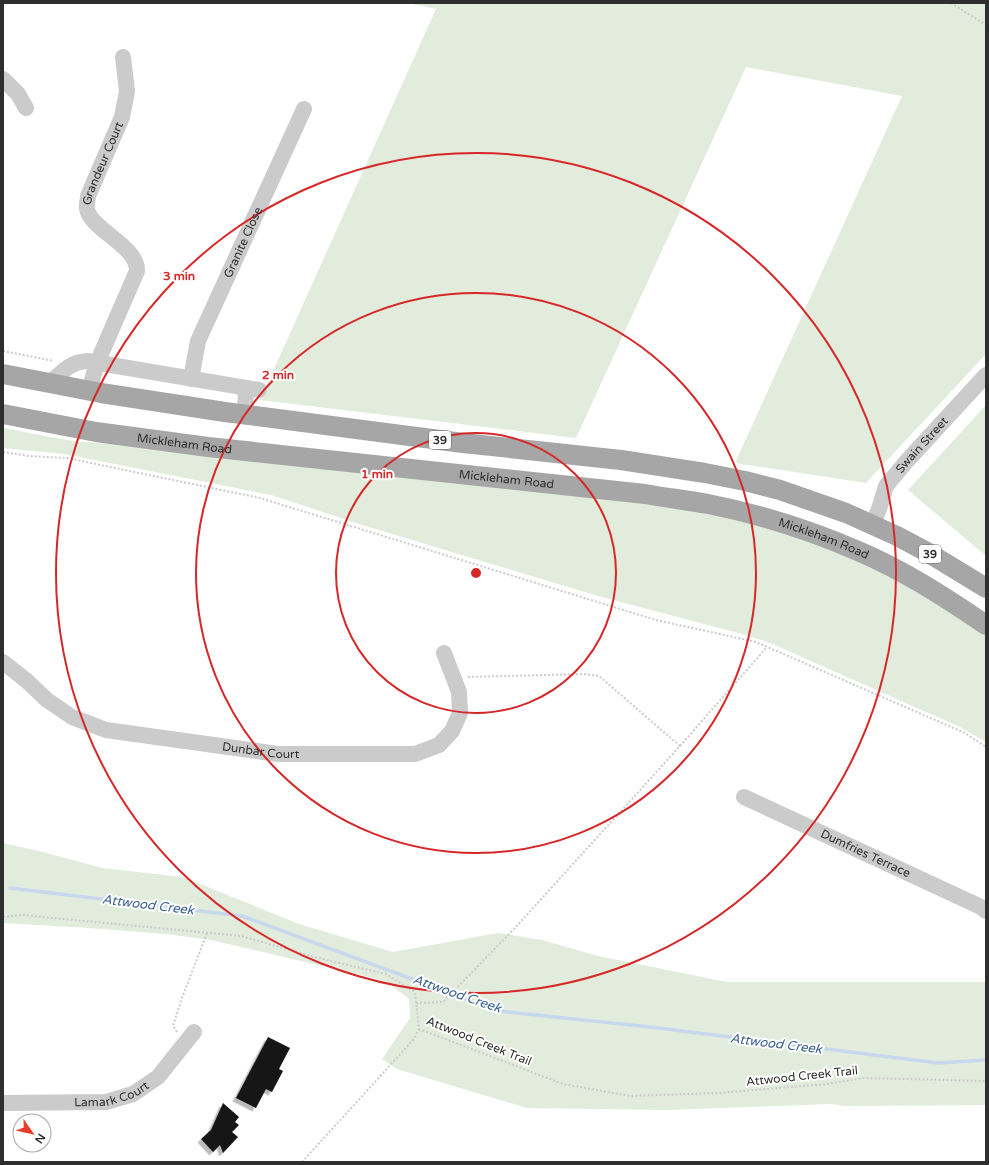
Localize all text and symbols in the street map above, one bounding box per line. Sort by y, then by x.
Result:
street label: Grandeur Court [80,119,126,206]
street label: Granite Close [221,205,265,280]
text: 3 min [163,269,195,283]
text: 2 min [262,368,294,382]
street label: Swain Street [893,414,951,476]
street label: Mickleham Road [136,431,233,457]
road number: 39 [429,431,451,449]
text: 1 min [361,467,393,481]
street label: Mickleham Road [458,467,555,491]
street label: Mickleham Road [777,515,871,562]
road number: 39 [919,545,941,563]
centre of rings [469,566,483,580]
street label: Dunbar Court [221,739,300,761]
street label: Dumfries Terrace [818,827,913,880]
water label: Attwood Creek [101,891,196,919]
water label: Attwood Creek [411,971,504,1017]
street label: Attwood Creek Trail [424,1013,534,1069]
water label: Attwood Creek [729,1030,824,1058]
street label: Attwood Creek Trail [745,1063,859,1089]
street label: Lamark Court [74,1078,152,1109]
north arrow [12,1113,52,1153]
text: N [32,1131,48,1146]

